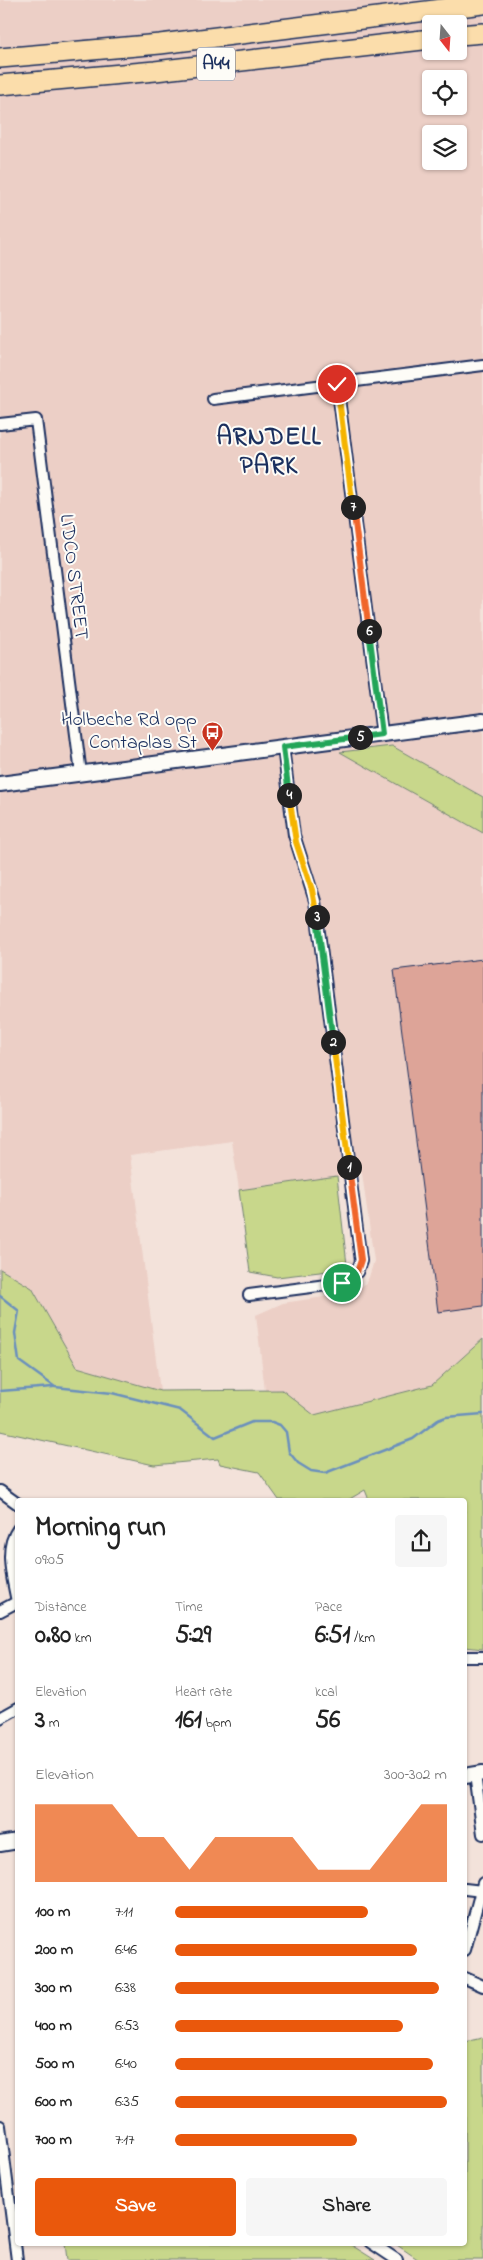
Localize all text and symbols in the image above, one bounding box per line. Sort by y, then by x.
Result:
north arrow [422,15,468,60]
map controls [422,15,467,170]
road number: A44 [197,48,235,80]
button: locate [422,70,467,115]
button: layers [422,125,467,170]
pin [316,363,358,405]
icon: check [323,370,351,398]
district label: ARNDELL PARK [216,420,322,485]
pin: 7 [340,494,366,520]
text: 7 [351,497,356,518]
street label: LIDCO STREET [51,513,95,641]
pin: 6 [356,618,382,644]
text: 6 [366,621,373,642]
place label: Holbeche Rd opp Contaplas St [61,706,197,758]
bus stop icon: Holbeche Rd opp Contaplas St [201,720,225,751]
pin: 5 [348,724,372,750]
text: 5 [356,727,365,748]
pin: 4 [276,782,302,808]
text: 4 [287,785,292,806]
pin: 3 [304,904,330,930]
text: 3 [315,907,320,928]
pin: 2 [320,1030,346,1054]
text: 2 [330,1032,337,1053]
pin: 1 [336,1154,362,1180]
text: 1 [347,1157,352,1178]
pin [321,1262,363,1304]
icon: arrive [328,1269,356,1297]
text: Morning run [35,1508,166,1549]
button: share [395,1515,447,1567]
text: 09:05 [35,1548,64,1572]
text: Distance [35,1597,87,1618]
text: Time [175,1597,203,1618]
text: Pace [315,1597,342,1618]
text: 0.80 [35,1618,71,1654]
text: 5:29 [175,1618,211,1654]
text: 6:51 [315,1618,350,1654]
text: km [71,1628,92,1649]
text: /km [350,1628,375,1649]
text: Elevation [35,1682,86,1703]
text: Heart rate [175,1682,232,1703]
text: kcal [315,1682,337,1703]
text: 3 [35,1703,45,1739]
text: 161 [175,1703,202,1739]
text: 56 [315,1703,340,1739]
text: m [45,1713,60,1734]
text: bpm [202,1713,231,1734]
text: Elevation [35,1763,94,1787]
text: 300–302 m [384,1763,447,1787]
text: 100 m [35,1900,70,1924]
text: 7:11 [115,1900,133,1924]
text: 200 m [35,1938,73,1962]
text: 6:46 [115,1938,137,1962]
text: 300 m [35,1976,72,2000]
text: 6:38 [115,1976,136,2000]
text: 400 m [35,2014,72,2038]
text: 6:53 [115,2014,139,2038]
text: 500 m [35,2052,74,2076]
text: 6:40 [115,2052,137,2076]
text: 600 m [35,2090,72,2114]
text: 6:35 [115,2090,139,2114]
text: 700 m [35,2128,72,2152]
text: 7:17 [115,2128,135,2152]
button: Save [35,2178,236,2236]
button: Share [246,2178,447,2236]

